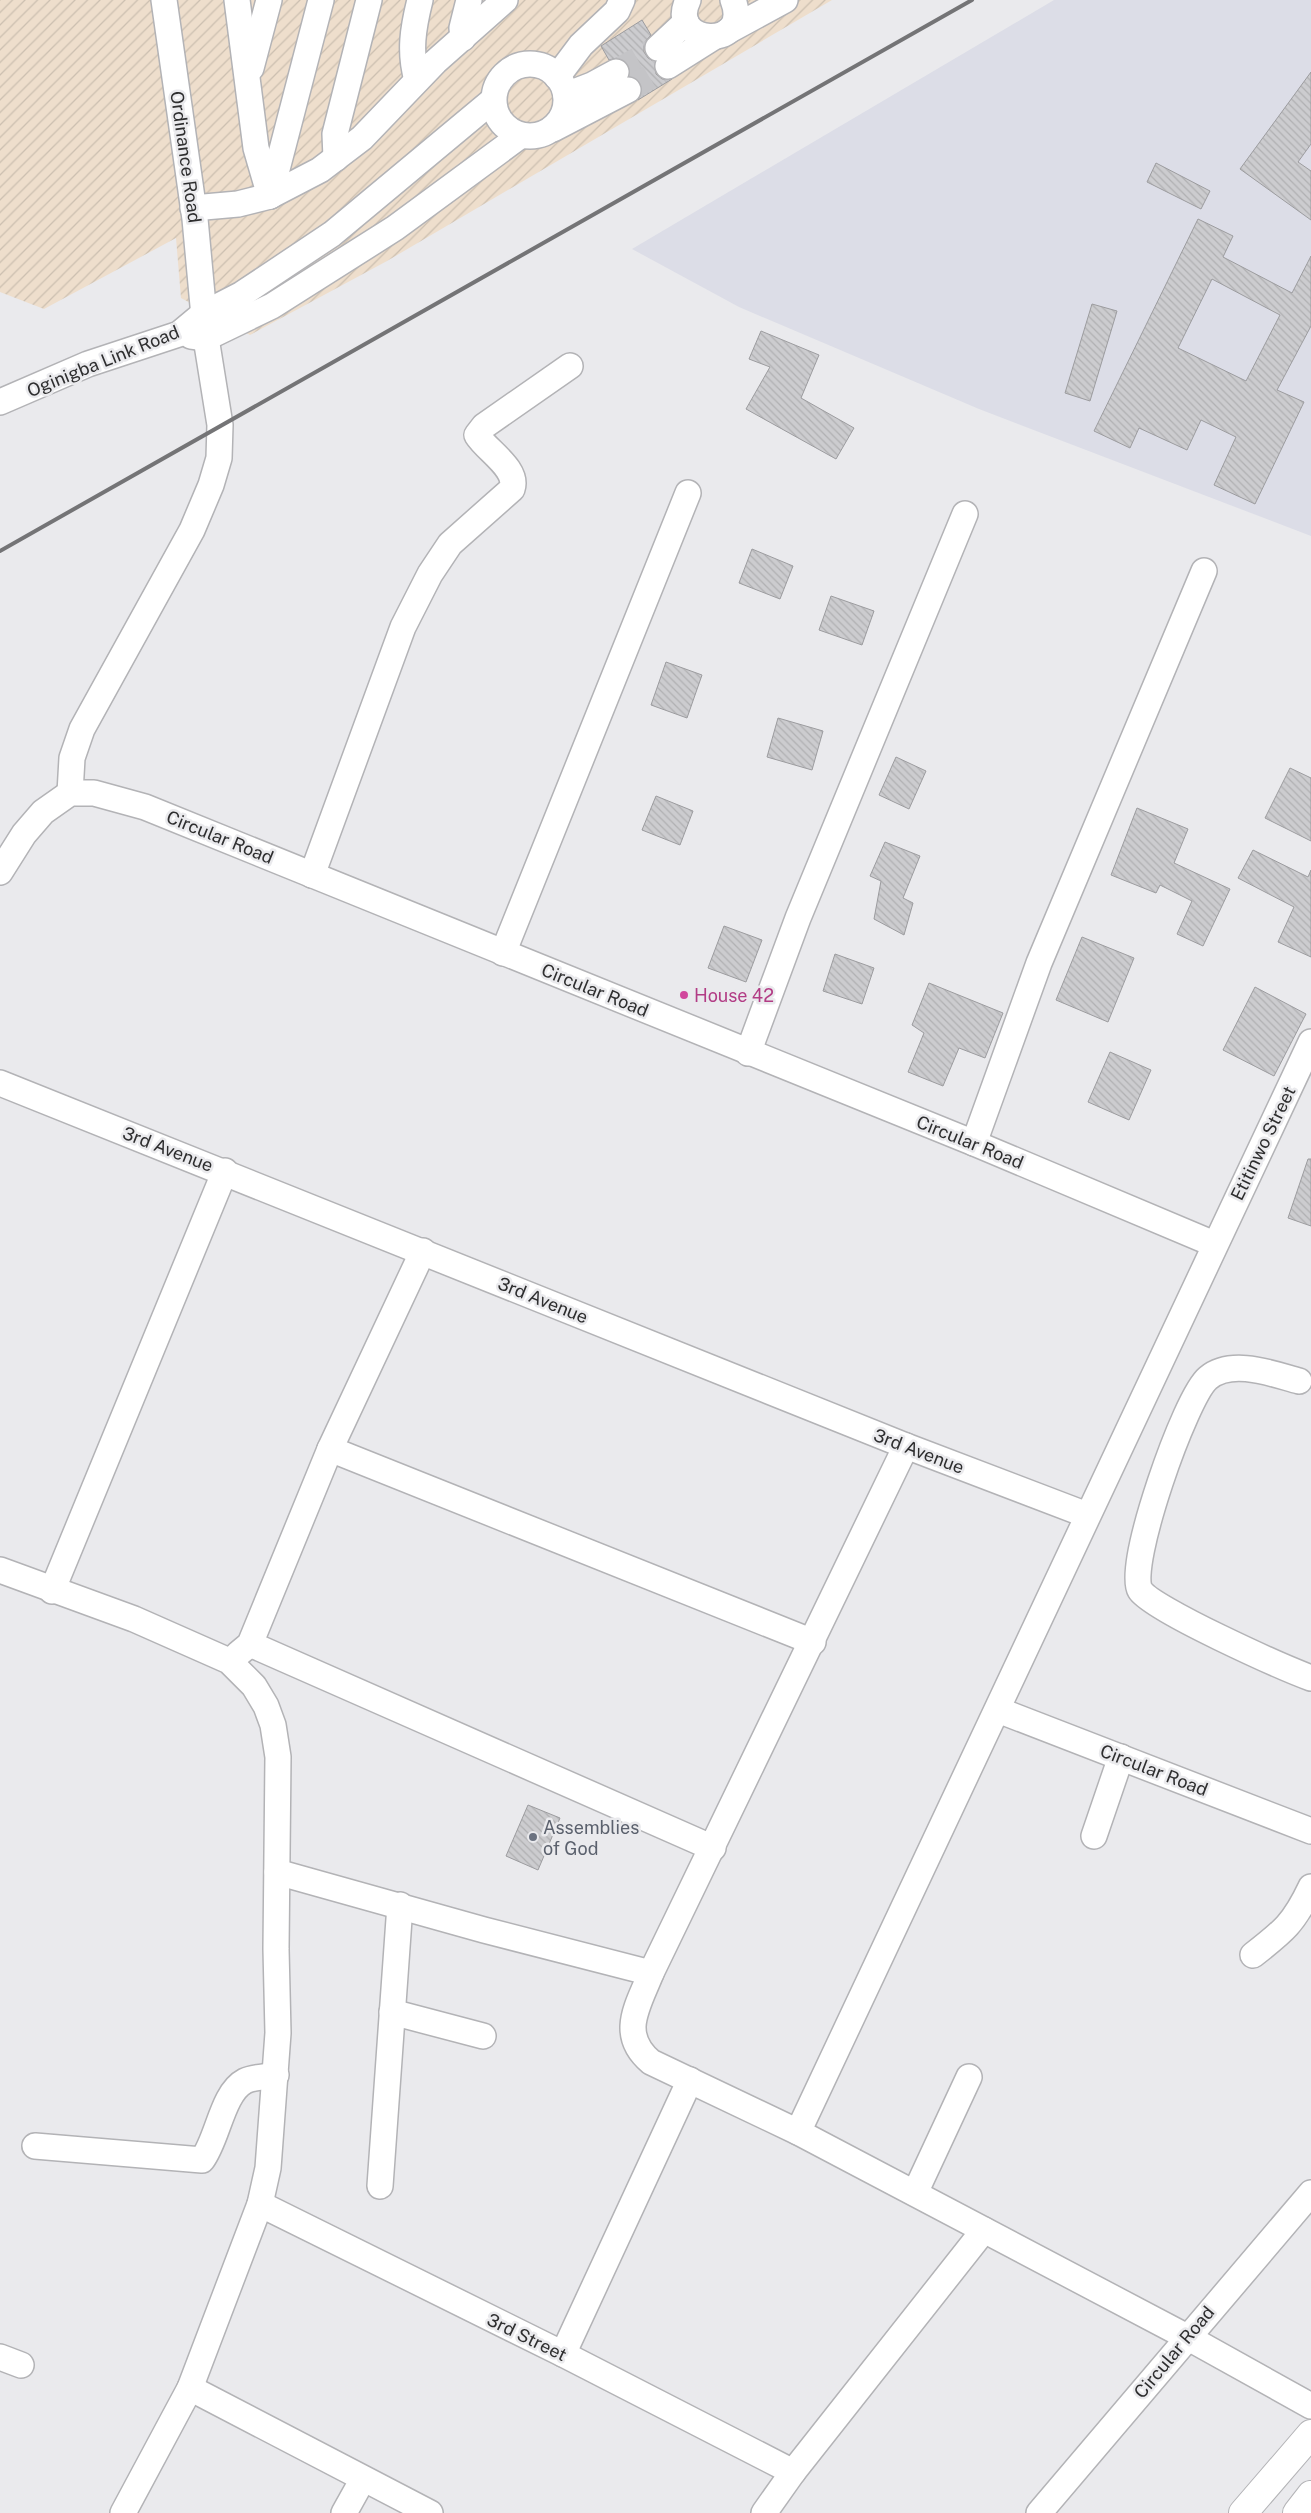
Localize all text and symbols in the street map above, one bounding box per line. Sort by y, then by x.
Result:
street label: Ordinance Road [166,90,206,224]
street label: Oginigba Link Road [24,321,182,401]
street label: Circular Road [163,806,277,868]
street label: Circular Road [538,959,652,1021]
place label: House 42 [694,985,774,1006]
marker: House 42 [678,989,690,1001]
street label: Etitinwo Street [1226,1082,1300,1204]
street label: Circular Road [913,1111,1027,1173]
street label: 3rd Avenue [120,1122,216,1176]
street label: 3rd Avenue [495,1272,591,1328]
street label: 3rd Avenue [871,1424,967,1478]
street label: Circular Road [1097,1740,1211,1800]
place label: Assemblies of God [543,1817,639,1859]
marker: Assemblies of God [527,1831,539,1843]
street label: Circular Road [1129,2302,1219,2402]
street label: 3rd Street [484,2309,570,2365]

